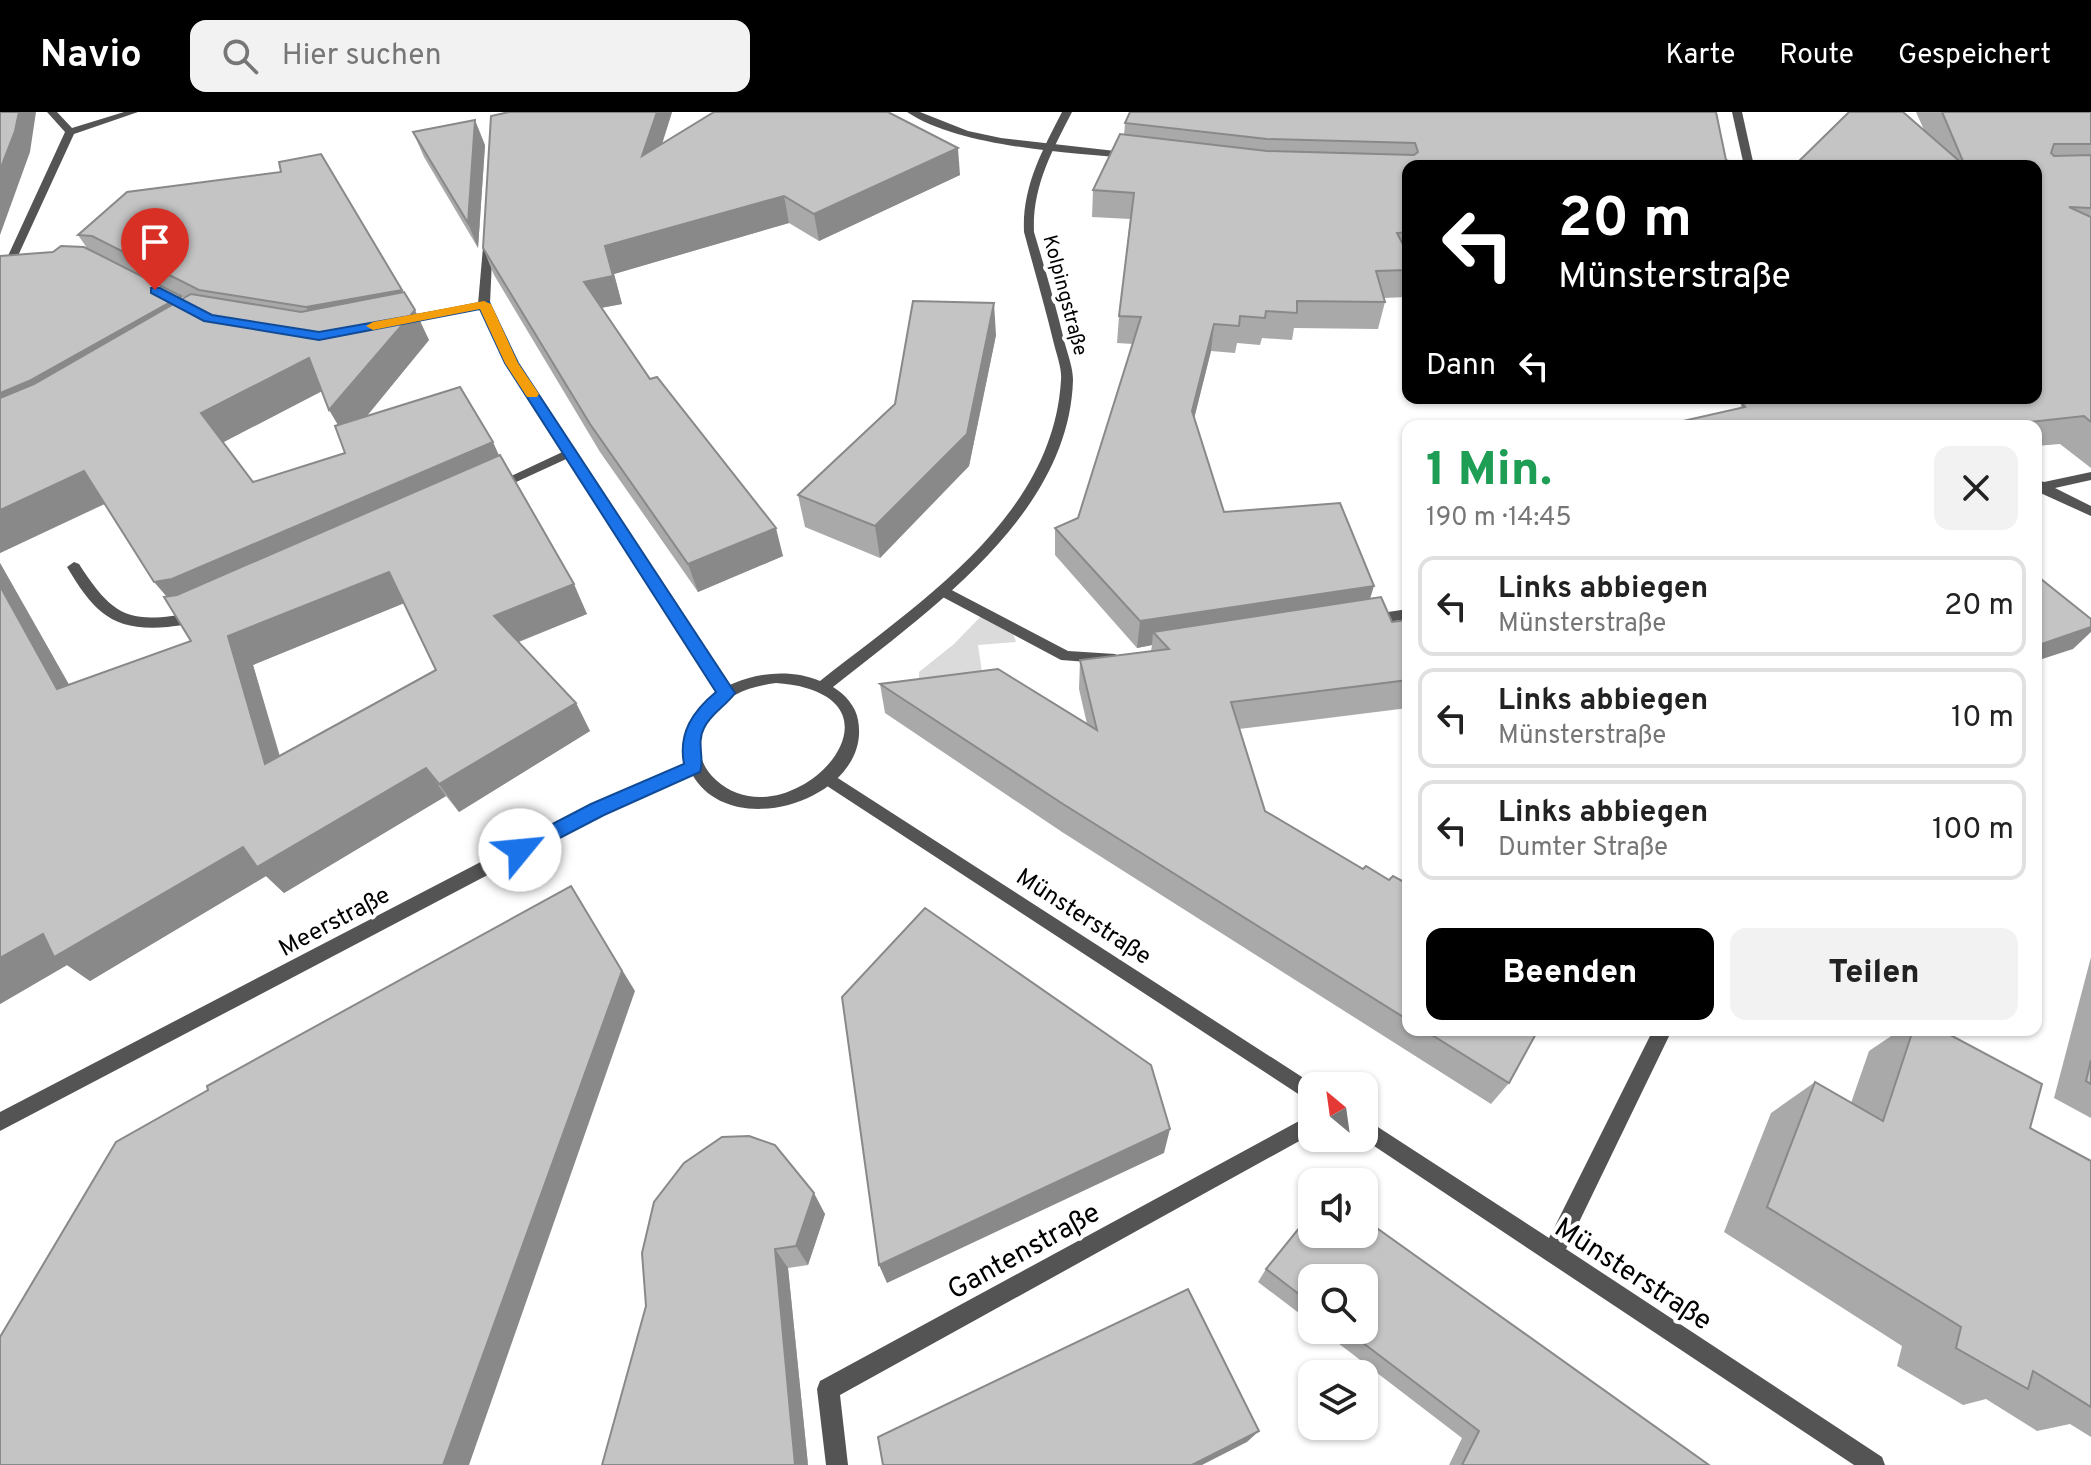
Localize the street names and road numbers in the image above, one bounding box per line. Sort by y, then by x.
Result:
street label: Kolpingstraße [1035,232,1093,359]
street label: Münsterstraße [1010,863,1156,973]
street label: Meerstraße [274,881,396,965]
street label: Gantenstraße [942,1196,1107,1309]
street label: Münsterstraße [1547,1211,1718,1340]

